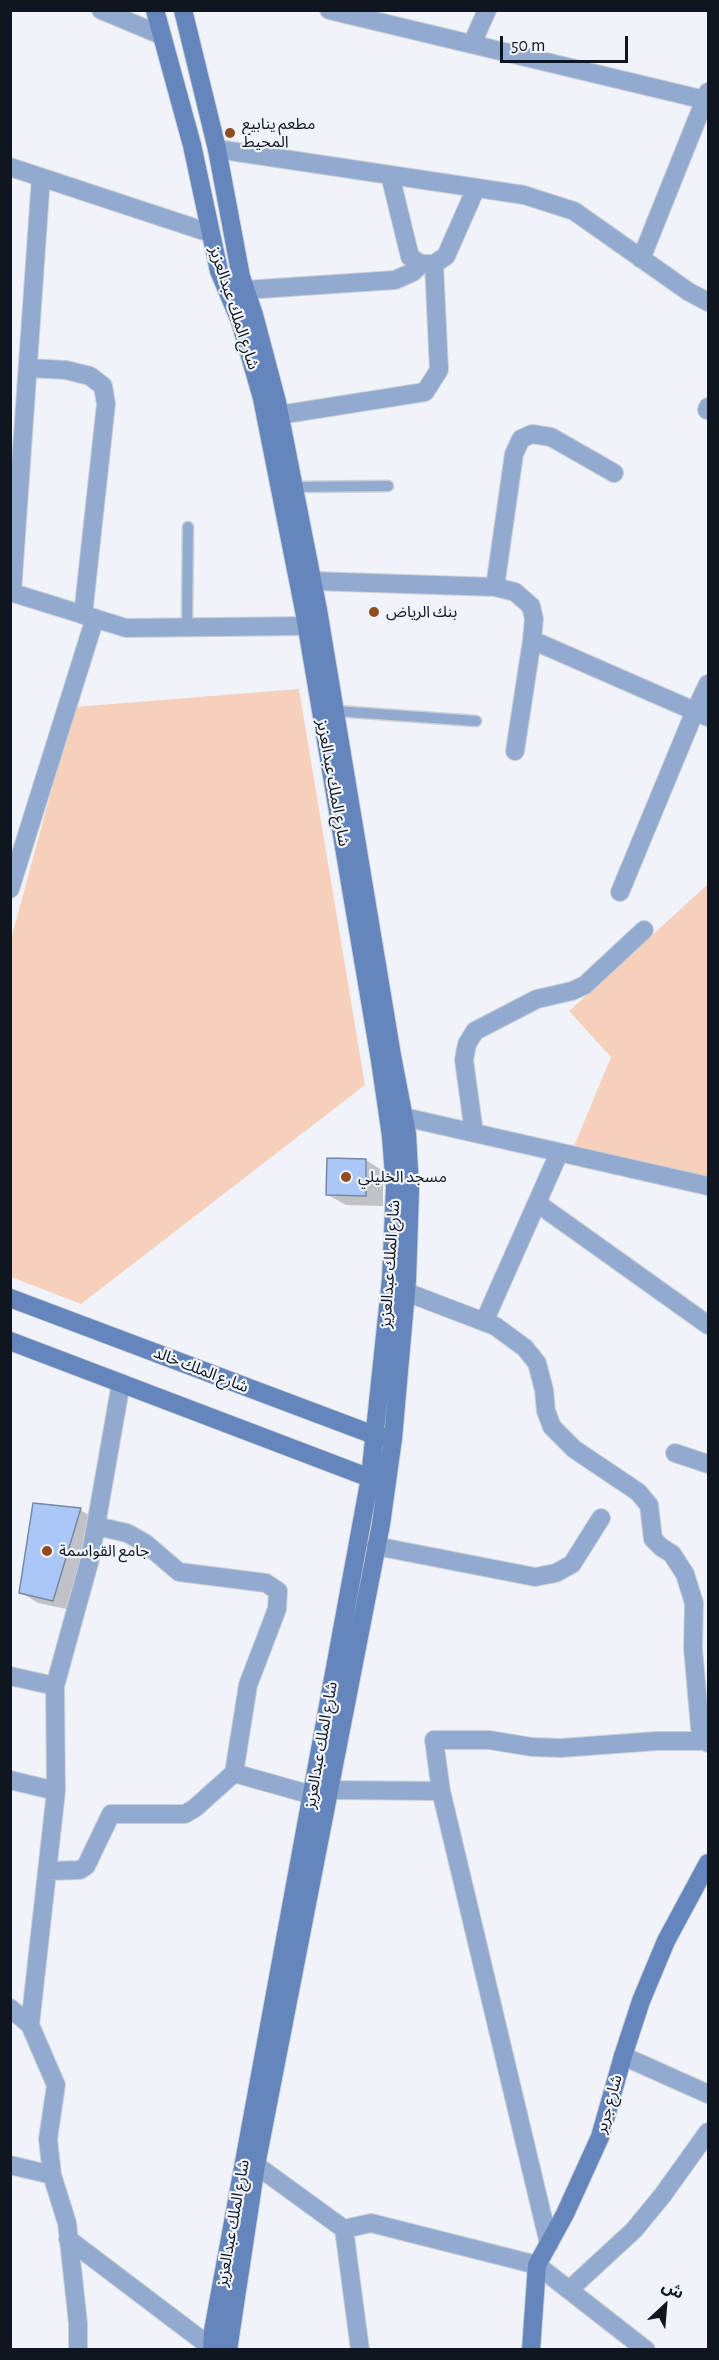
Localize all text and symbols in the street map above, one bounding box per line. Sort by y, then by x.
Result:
scale bar [503,24,630,62]
text: 50 m [511,37,545,55]
place label: مطعم ينابيع المحيط [242,114,315,152]
marker: مطعم ينابيع المحيط [223,126,237,140]
street label: شارع الملك عبدالعزيز [205,244,263,372]
place label: بنك الرياض [386,602,457,622]
marker: بنك الرياض [367,605,381,619]
street label: شارع الملك عبدالعزيز [312,718,354,848]
place label: مسجد الخليلي [358,1167,447,1187]
marker: مسجد الخليلي [339,1170,353,1184]
street label: شارع الملك عبدالعزيز [376,1199,404,1329]
street label: شارع الملك خالد [151,1343,251,1397]
place label: جامع القواسمة [59,1541,149,1561]
marker: جامع القواسمة [40,1544,54,1558]
street label: شارع الملك عبدالعزيز [300,1680,342,1810]
street label: شارع جرير [591,2072,627,2136]
street label: شارع الملك عبدالعزيز [212,2158,254,2288]
north arrow [635,2276,695,2336]
text: ش [660,2278,686,2302]

